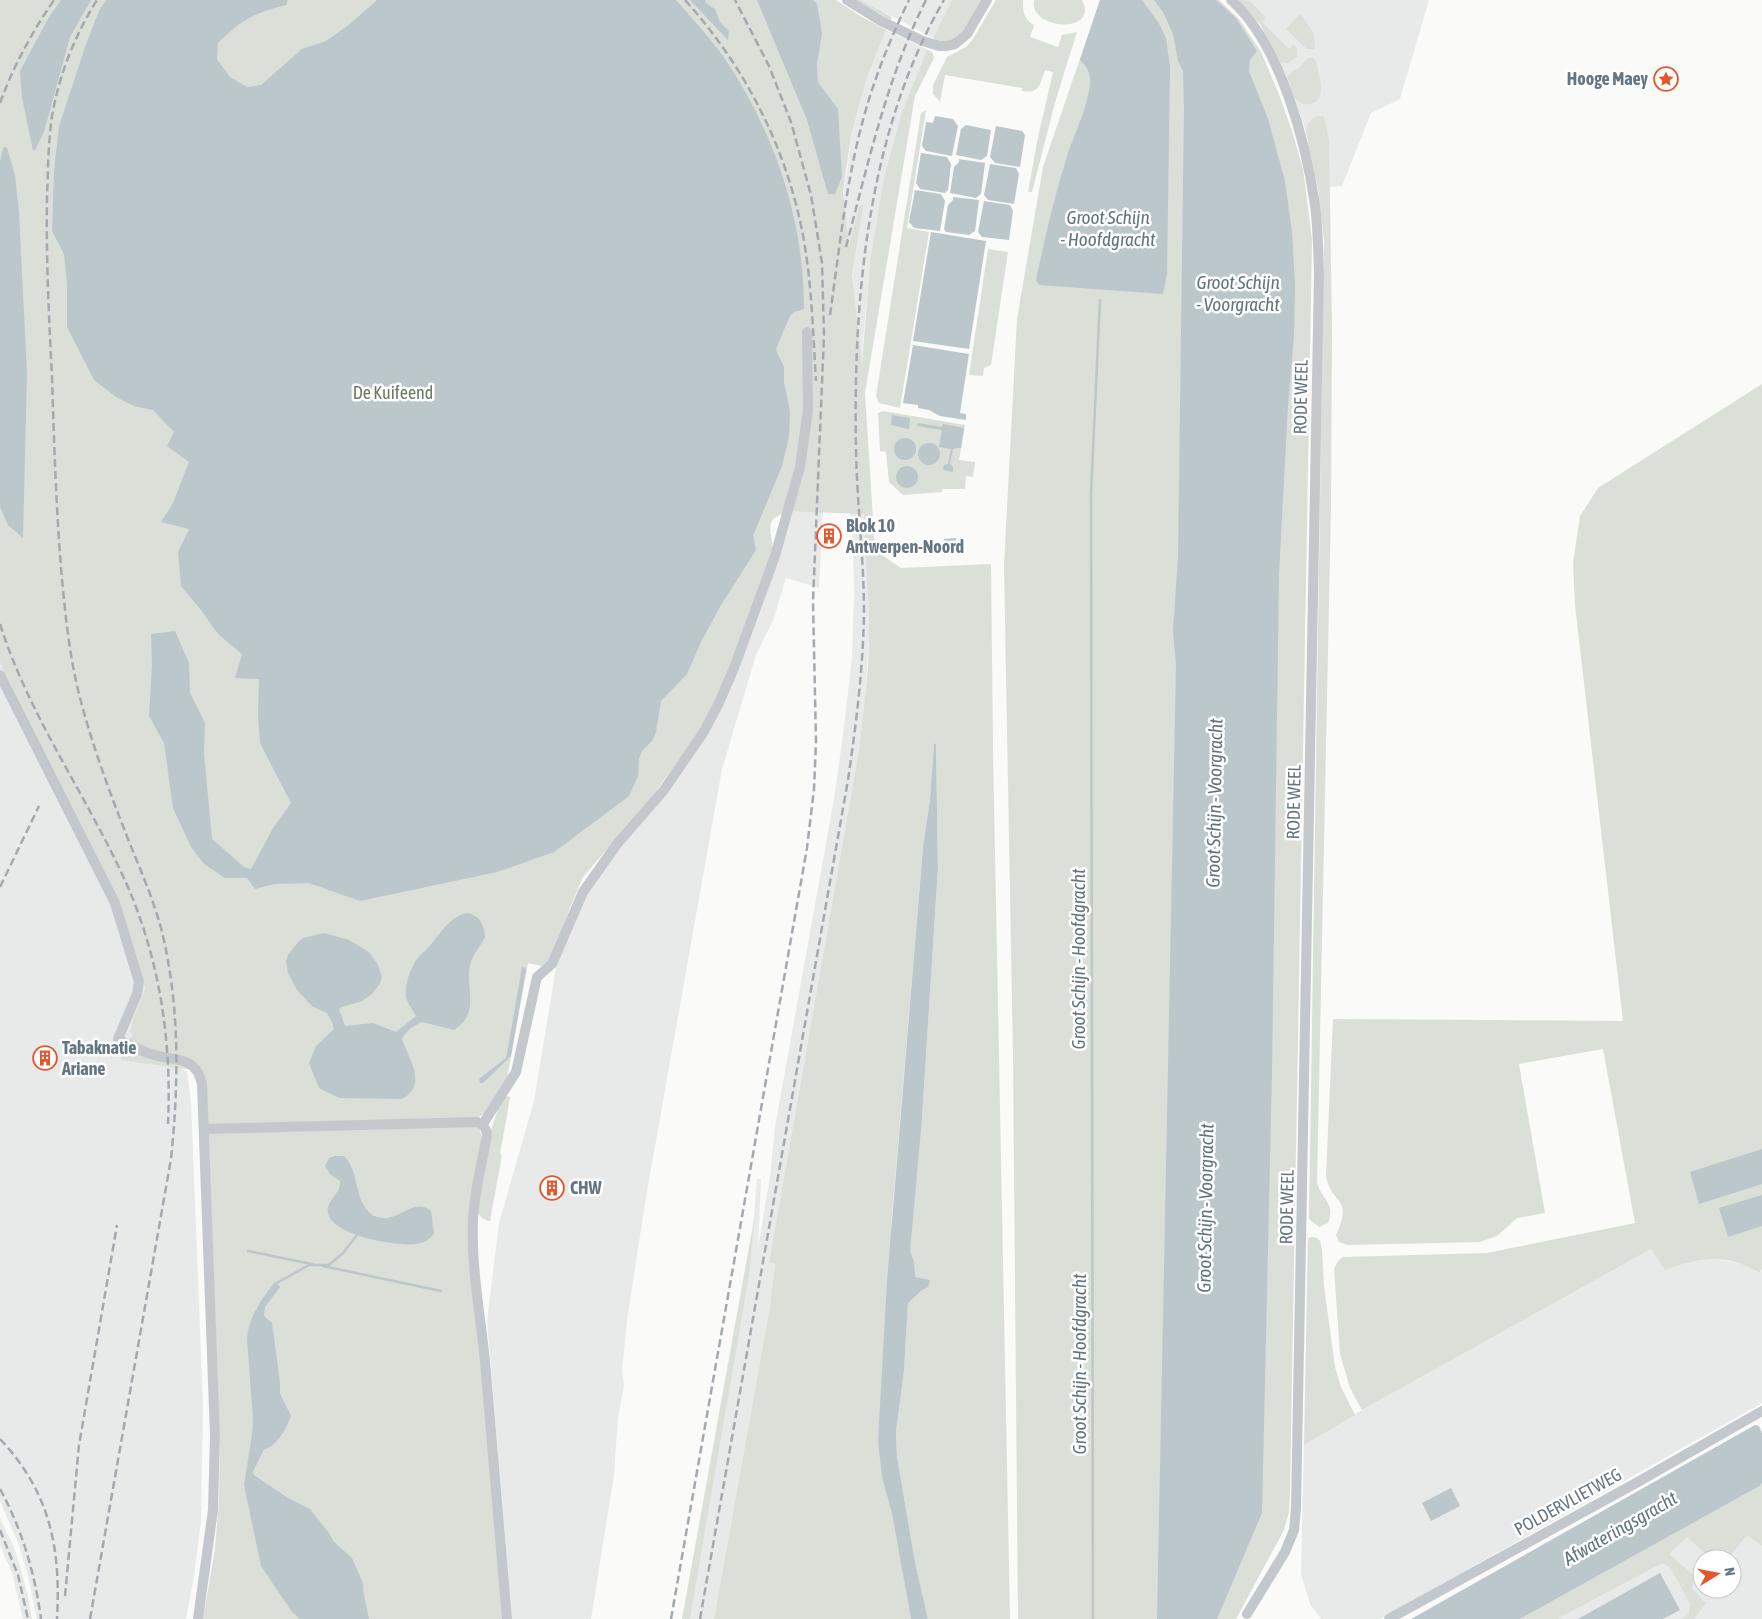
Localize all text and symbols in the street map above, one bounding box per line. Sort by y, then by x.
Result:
place icon: Hooge Maey [1653,66,1679,92]
place label: Hooge Maey [1567,68,1649,89]
water label: Groot Schijn - Hoofdgracht [1060,206,1156,250]
water label: Groot Schijn - Voorgracht [1196,271,1280,315]
street label: RODE WEEL [1289,359,1312,435]
park label: De Kuifeend [353,382,433,403]
place label: Blok 10 Antwerpen-Noord [845,515,964,557]
building icon: Blok 10 Antwerpen-Noord [816,523,842,549]
water label: Groot Schijn - Voorgracht [1202,718,1226,888]
street label: RODE WEEL [1282,764,1305,840]
water label: Groot Schijn - Hoofdgracht [1067,868,1089,1049]
place label: Tabaknatie Ariane [61,1037,136,1079]
building icon: Tabaknatie Ariane [32,1045,58,1071]
water label: Groot Schijn - Voorgracht [1193,1123,1217,1293]
street label: RODE WEEL [1275,1169,1298,1245]
building icon: CHW [539,1175,565,1201]
place label: CHW [570,1177,603,1198]
water label: Groot Schijn - Hoofdgracht [1068,1273,1090,1454]
street label: POLDERVLIETWEG [1511,1464,1625,1540]
water label: Afwateringsgracht [1558,1486,1681,1570]
north arrow [1692,1549,1742,1599]
text: N [1721,1566,1738,1577]

